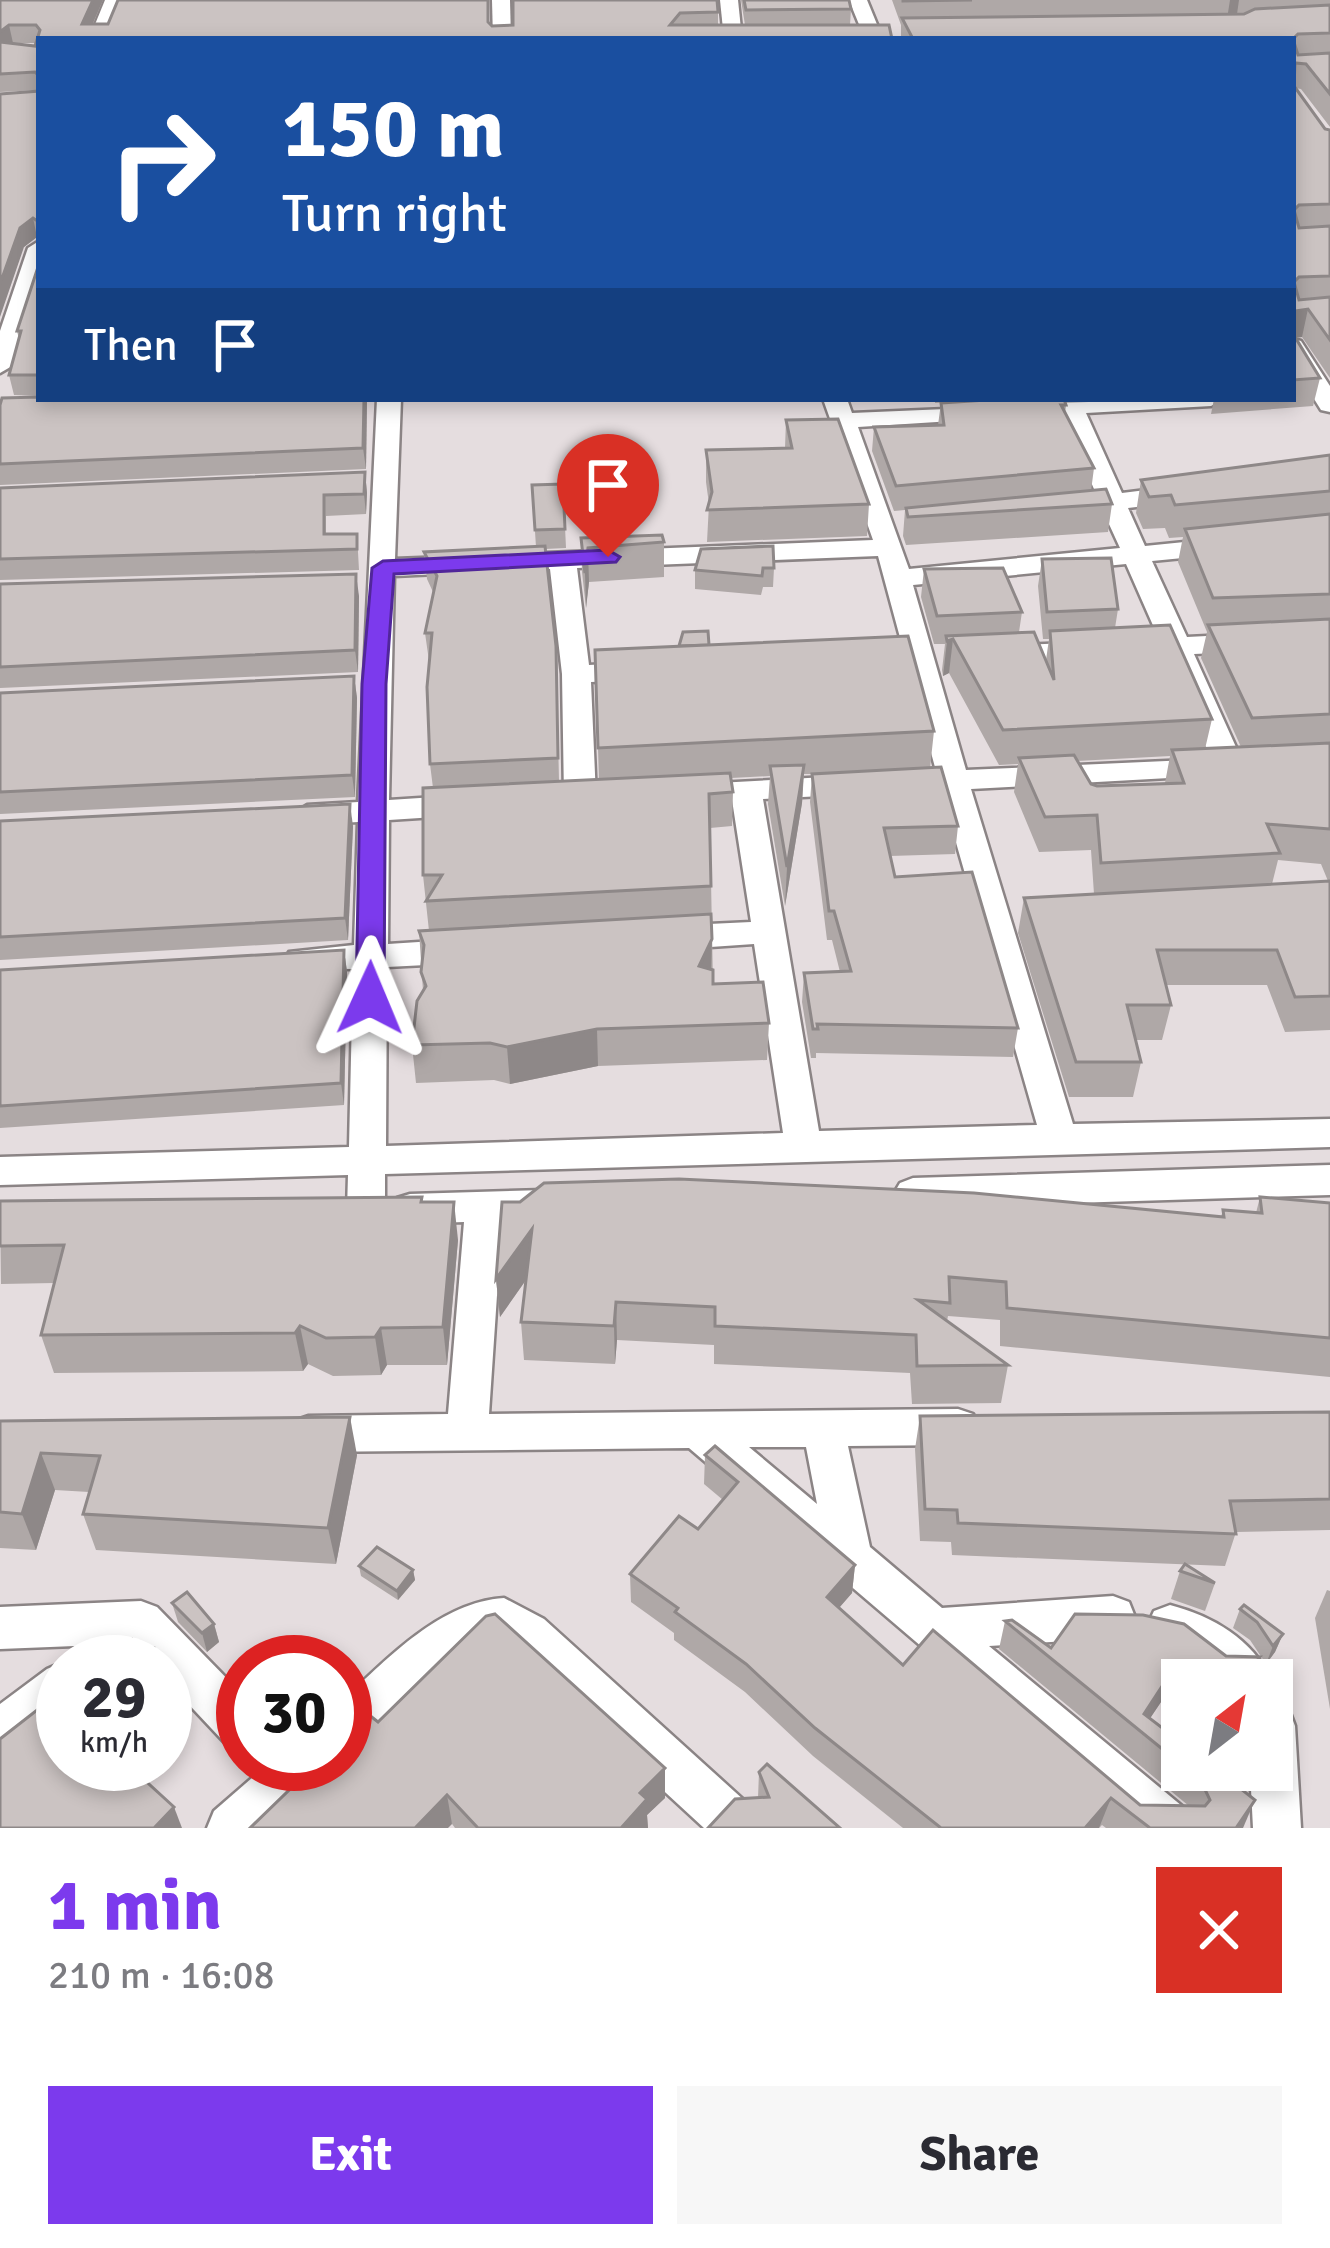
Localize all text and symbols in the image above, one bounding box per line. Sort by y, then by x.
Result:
text: 150 m [282,77,504,181]
icon: right [84,84,240,240]
text: Turn right [282,180,507,247]
icon: arrive [202,312,268,378]
text: Then [84,318,178,373]
pin [557,434,659,557]
icon: arrive [575,452,641,518]
position arrow [307,935,433,1061]
speed limit sign: 30 [216,1635,372,1791]
north arrow [1161,1659,1293,1791]
map controls [1161,1659,1293,1791]
text: 29 [82,1661,146,1735]
text: km/h [80,1724,148,1761]
text: 1 min [48,1861,222,1950]
button: close [1156,1867,1282,1993]
text: 210 m · 16:08 [48,1951,275,1999]
button: Exit [48,2086,653,2224]
button: Share [677,2086,1282,2224]

